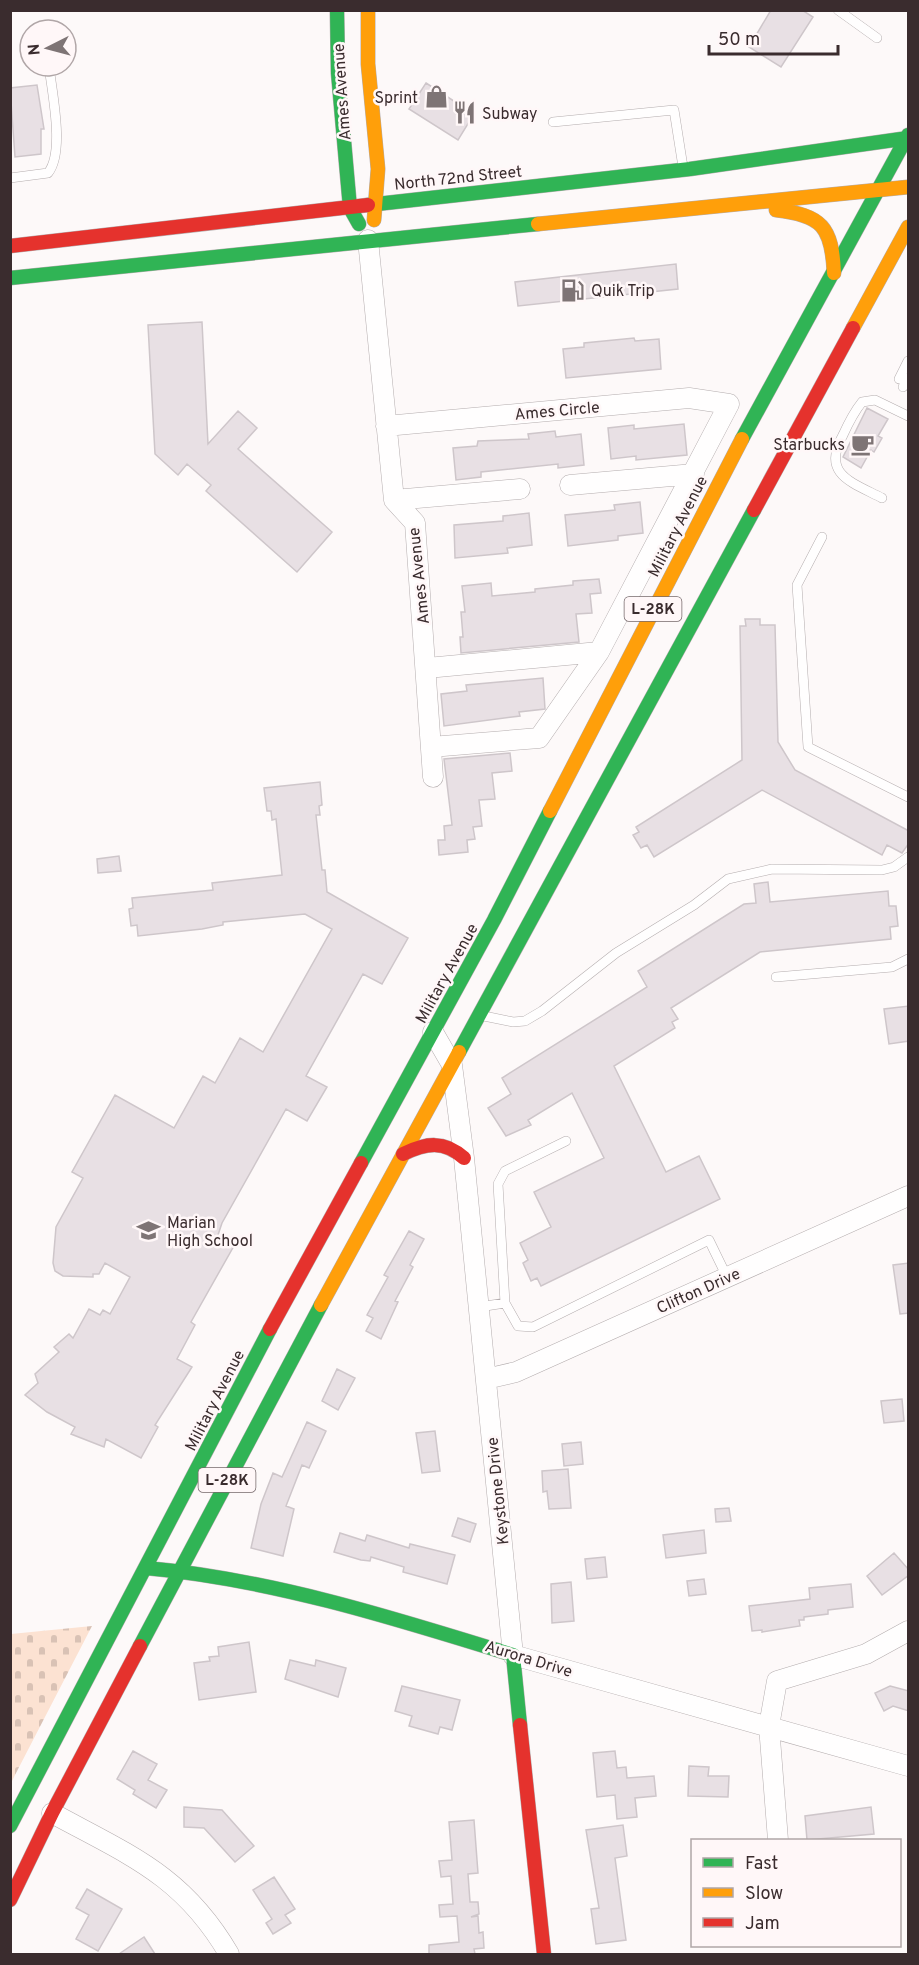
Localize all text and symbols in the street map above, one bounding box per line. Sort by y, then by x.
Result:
north arrow [18,18,78,78]
scale bar [709,18,838,56]
text: 50 m [718,29,760,52]
text: N [25,43,46,56]
street label: Ames Avenue [330,43,356,141]
shop icon: Sprint [423,84,449,110]
place label: Sprint [374,89,418,109]
restaurant icon: Subway [451,100,477,126]
place label: Subway [482,105,538,125]
street label: North 72nd Street [393,162,523,196]
fuel station icon: Quik Trip [560,277,586,303]
place label: Quik Trip [591,282,655,302]
street label: Ames Circle [514,398,601,426]
cafe icon: Starbucks [850,431,876,457]
place label: Starbucks [773,436,845,456]
street label: Military Avenue [645,473,713,581]
street label: Ames Avenue [405,526,435,625]
road number: L-28K [624,597,682,621]
street label: Military Avenue [412,921,483,1027]
place label: Marian High School [167,1214,253,1252]
school or university icon: Marian High School [136,1218,162,1244]
street label: Clifton Drive [654,1264,744,1319]
street label: Military Avenue [182,1347,250,1455]
street label: Keystone Drive [483,1436,515,1546]
road number: L-28K [198,1468,256,1492]
street label: Aurora Drive [482,1637,575,1683]
legend [691,1839,901,1947]
text: Fast [745,1853,778,1876]
text: Slow [745,1883,783,1906]
text: Jam [745,1913,780,1936]

